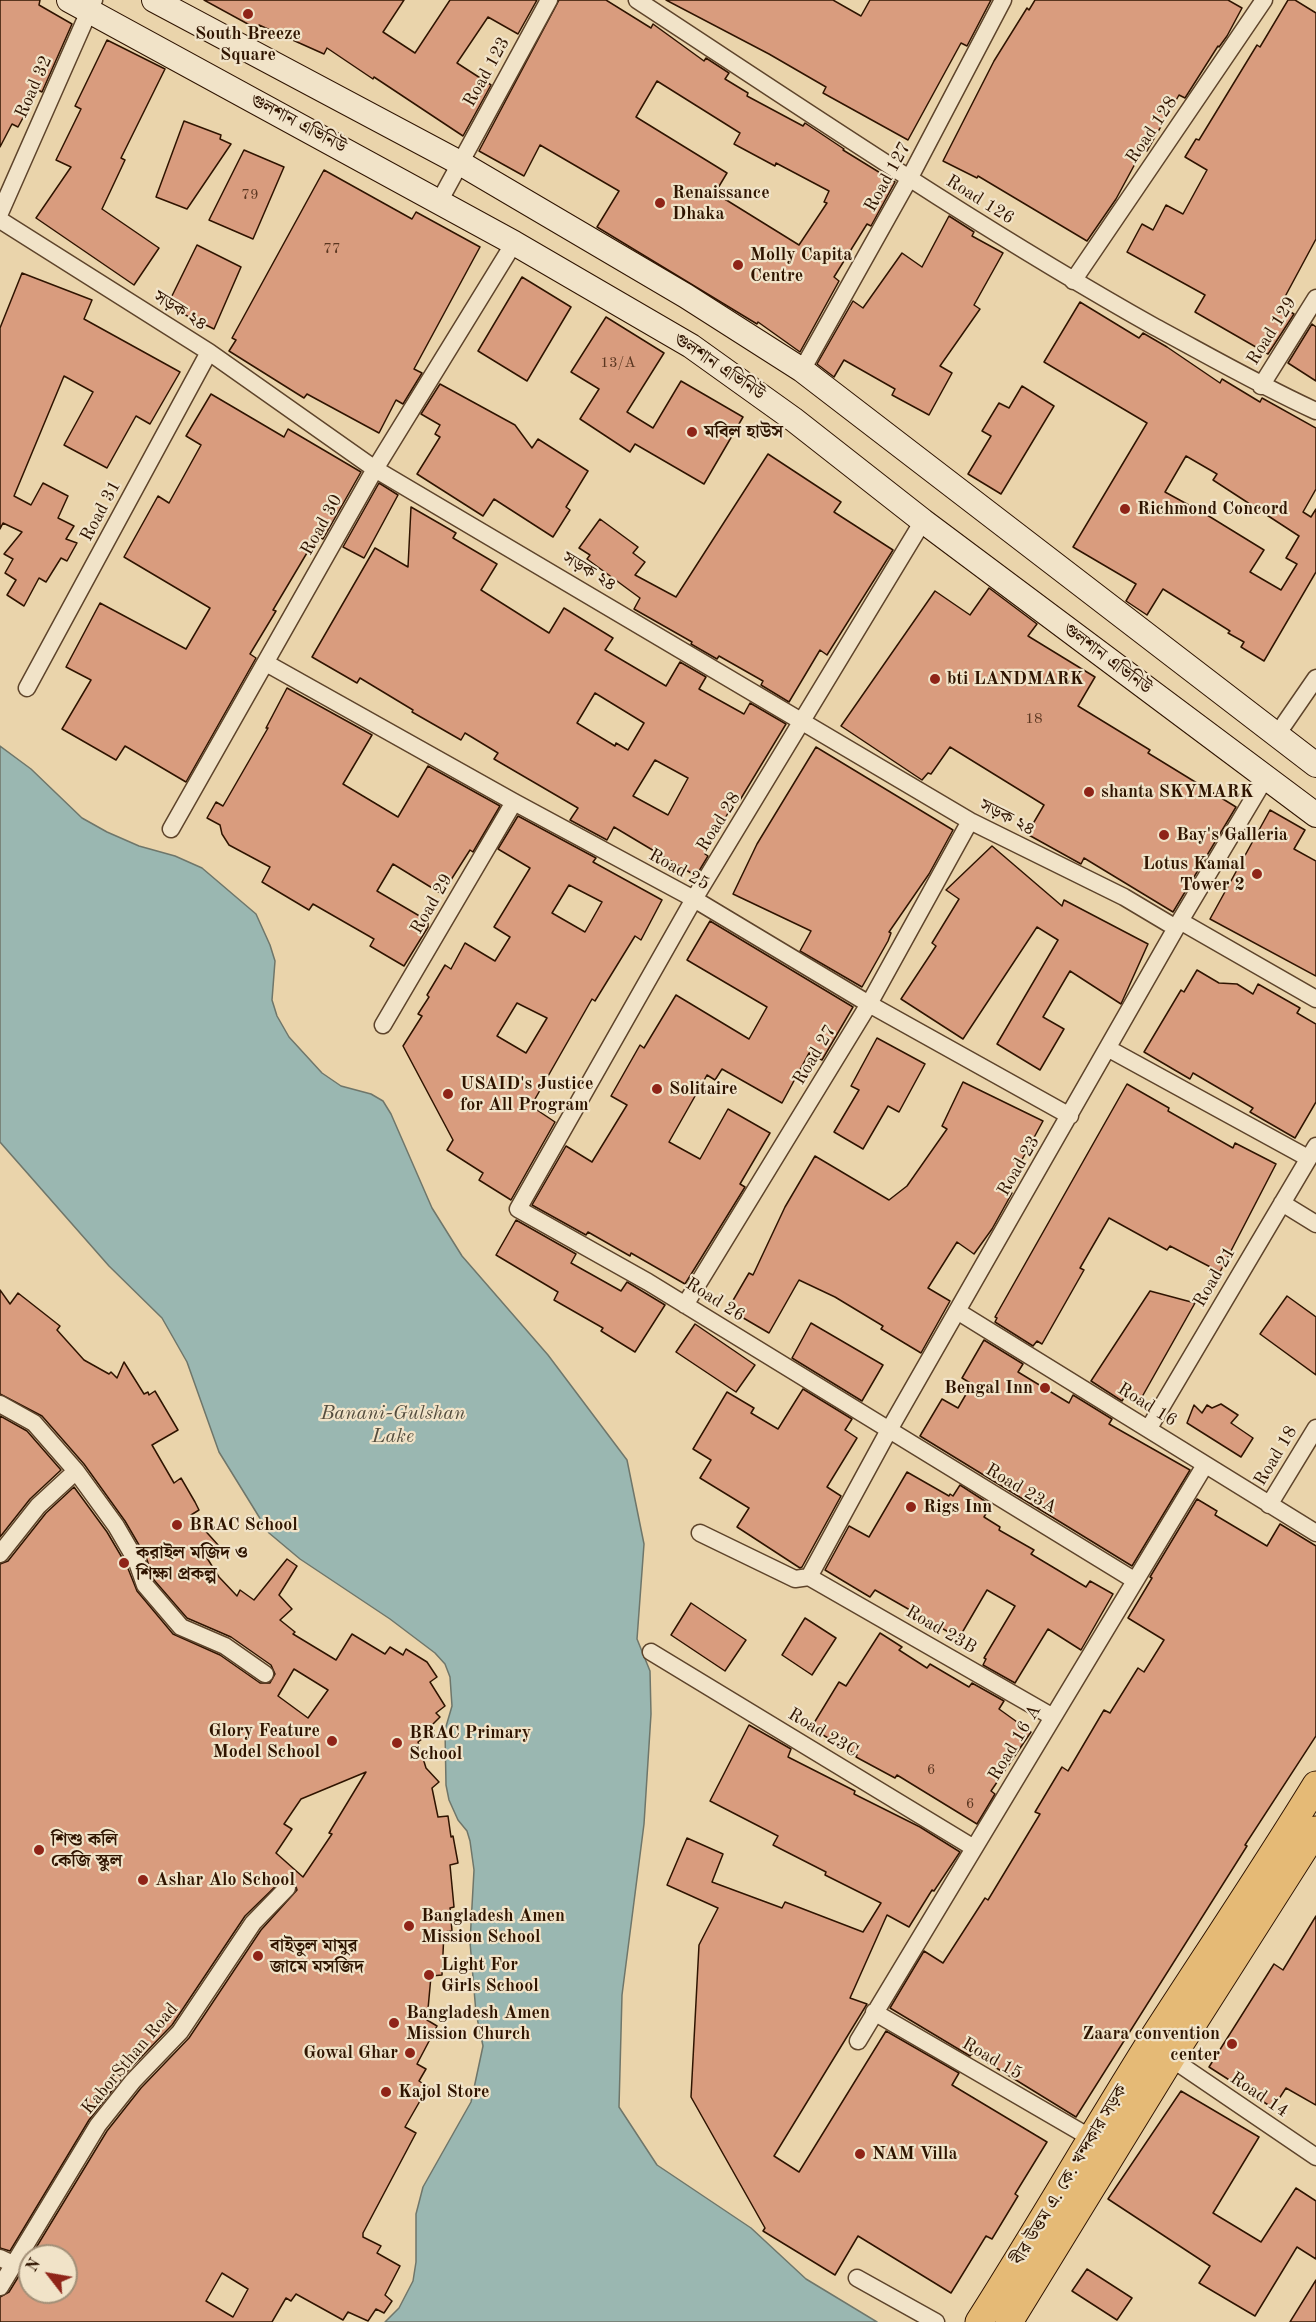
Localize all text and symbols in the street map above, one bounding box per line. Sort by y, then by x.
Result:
marker: South Breeze Square [241,7,255,21]
place label: South Breeze Square [195,23,301,66]
street label: Road 123 [459,33,515,111]
street label: Road 32 [11,52,57,122]
street label: গুলশান এভিনিউ [246,90,350,158]
street label: Road 128 [1122,92,1182,168]
street label: Road 127 [860,138,916,216]
street label: Road 126 [942,171,1018,229]
place label: Renaissance Dhaka [672,182,770,224]
house number: 79 [241,186,259,204]
marker: Renaissance Dhaka [653,196,667,210]
house number: 77 [323,240,341,258]
place label: Molly Capita Centre [750,244,852,286]
marker: Molly Capita Centre [731,258,745,272]
street label: সড়ক ২৪ [149,286,211,336]
street label: Road 129 [1243,293,1301,369]
street label: গুলশান এভিনিউ [669,329,769,405]
house number: 13/A [600,354,636,372]
place label: মবিল হাউস [704,421,783,443]
marker: মবিল হাউস [685,425,699,439]
street label: Road 31 [76,477,126,545]
street label: Road 30 [297,491,347,559]
place label: Richmond Concord [1137,498,1288,520]
marker: Richmond Concord [1118,502,1132,516]
street label: সড়ক ২৪ [558,548,620,596]
street label: গুলশান এভিনিউ [1058,619,1156,699]
place label: bti LANDMARK [947,668,1084,690]
marker: bti LANDMARK [928,672,942,686]
house number: 18 [1025,710,1043,728]
place label: shanta SKYMARK [1101,781,1254,803]
marker: shanta SKYMARK [1082,785,1096,799]
street label: Road 28 [692,788,746,856]
street label: সড়ক ২৪ [976,795,1038,841]
place label: Bay's Galleria [1176,824,1288,846]
marker: Bay's Galleria [1157,828,1171,842]
street label: Road 25 [645,845,713,895]
place label: Lotus Kamal Tower 2 [1143,853,1245,896]
marker: Lotus Kamal Tower 2 [1250,867,1264,881]
street label: Road 29 [406,870,458,938]
street label: Road 27 [789,1021,841,1089]
place label: USAID's Justice for All Program [460,1073,593,1116]
place label: Solitaire [669,1078,737,1100]
marker: Solitaire [650,1082,664,1096]
marker: USAID's Justice for All Program [441,1087,455,1101]
street label: Road 23 [993,1132,1045,1200]
street label: Road 21 [1189,1243,1241,1311]
street label: Road 26 [681,1273,749,1327]
place label: Bengal Inn [944,1377,1033,1399]
street label: Road 16 [1113,1378,1181,1432]
marker: Bengal Inn [1038,1381,1052,1395]
water label: Banani-Gulshan Lake [320,1402,466,1449]
street label: Road 18 [1250,1422,1302,1490]
street label: Road 23A [981,1459,1061,1519]
place label: Rigs Inn [923,1496,992,1518]
marker: Rigs Inn [904,1500,918,1514]
place label: BRAC School [189,1514,298,1536]
marker: BRAC School [170,1518,184,1532]
place label: করাইল মজিদ ও শিক্ষা প্রকল্প [136,1542,248,1584]
marker: করাইল মজিদ ও শিক্ষা প্রকল্প [117,1556,131,1570]
street label: Road 23B [902,1601,980,1659]
street label: Road 16 A [984,1701,1046,1785]
street label: Road 23C [784,1704,862,1762]
place label: Glory Feature Model School [208,1720,320,1762]
place label: BRAC Primary School [409,1722,531,1764]
marker: Glory Feature Model School [325,1734,339,1748]
marker: BRAC Primary School [390,1736,404,1750]
house number: 6 [927,1761,935,1779]
house number: 6 [966,1795,974,1813]
place label: শিশু কলি কেজি স্কুল [51,1829,122,1872]
marker: শিশু কলি কেজি স্কুল [32,1843,46,1857]
place label: Ashar Alo School [155,1869,295,1891]
marker: Ashar Alo School [136,1873,150,1887]
place label: Bangladesh Amen Mission School [421,1905,565,1948]
marker: Bangladesh Amen Mission School [402,1919,416,1933]
place label: বাইতুল মামুর জামে মসজিদ [270,1935,364,1978]
marker: বাইতুল মামুর জামে মসজিদ [251,1949,265,1963]
place label: Light For Girls School [441,1954,539,1996]
marker: Light For Girls School [422,1968,436,1982]
street label: KaborSthan Road [77,1999,183,2119]
place label: Bangladesh Amen Mission Church [406,2002,550,2044]
marker: Bangladesh Amen Mission Church [387,2016,401,2030]
place label: Zaara convention center [1082,2023,1220,2066]
street label: Road 15 [958,2033,1026,2085]
marker: Zaara convention center [1225,2037,1239,2051]
place label: Gowal Ghar [303,2042,398,2064]
marker: Gowal Ghar [403,2046,417,2060]
street label: Road 14 [1226,2068,1292,2122]
place label: Kajol Store [398,2081,490,2103]
street label: বীর উত্তম এ. কে. খন্দকার সড়ক [1007,2081,1133,2269]
marker: Kajol Store [379,2085,393,2099]
place label: NAM Villa [872,2143,958,2165]
marker: NAM Villa [853,2147,867,2161]
north arrow [18,2244,78,2304]
text: N [24,2256,44,2275]

